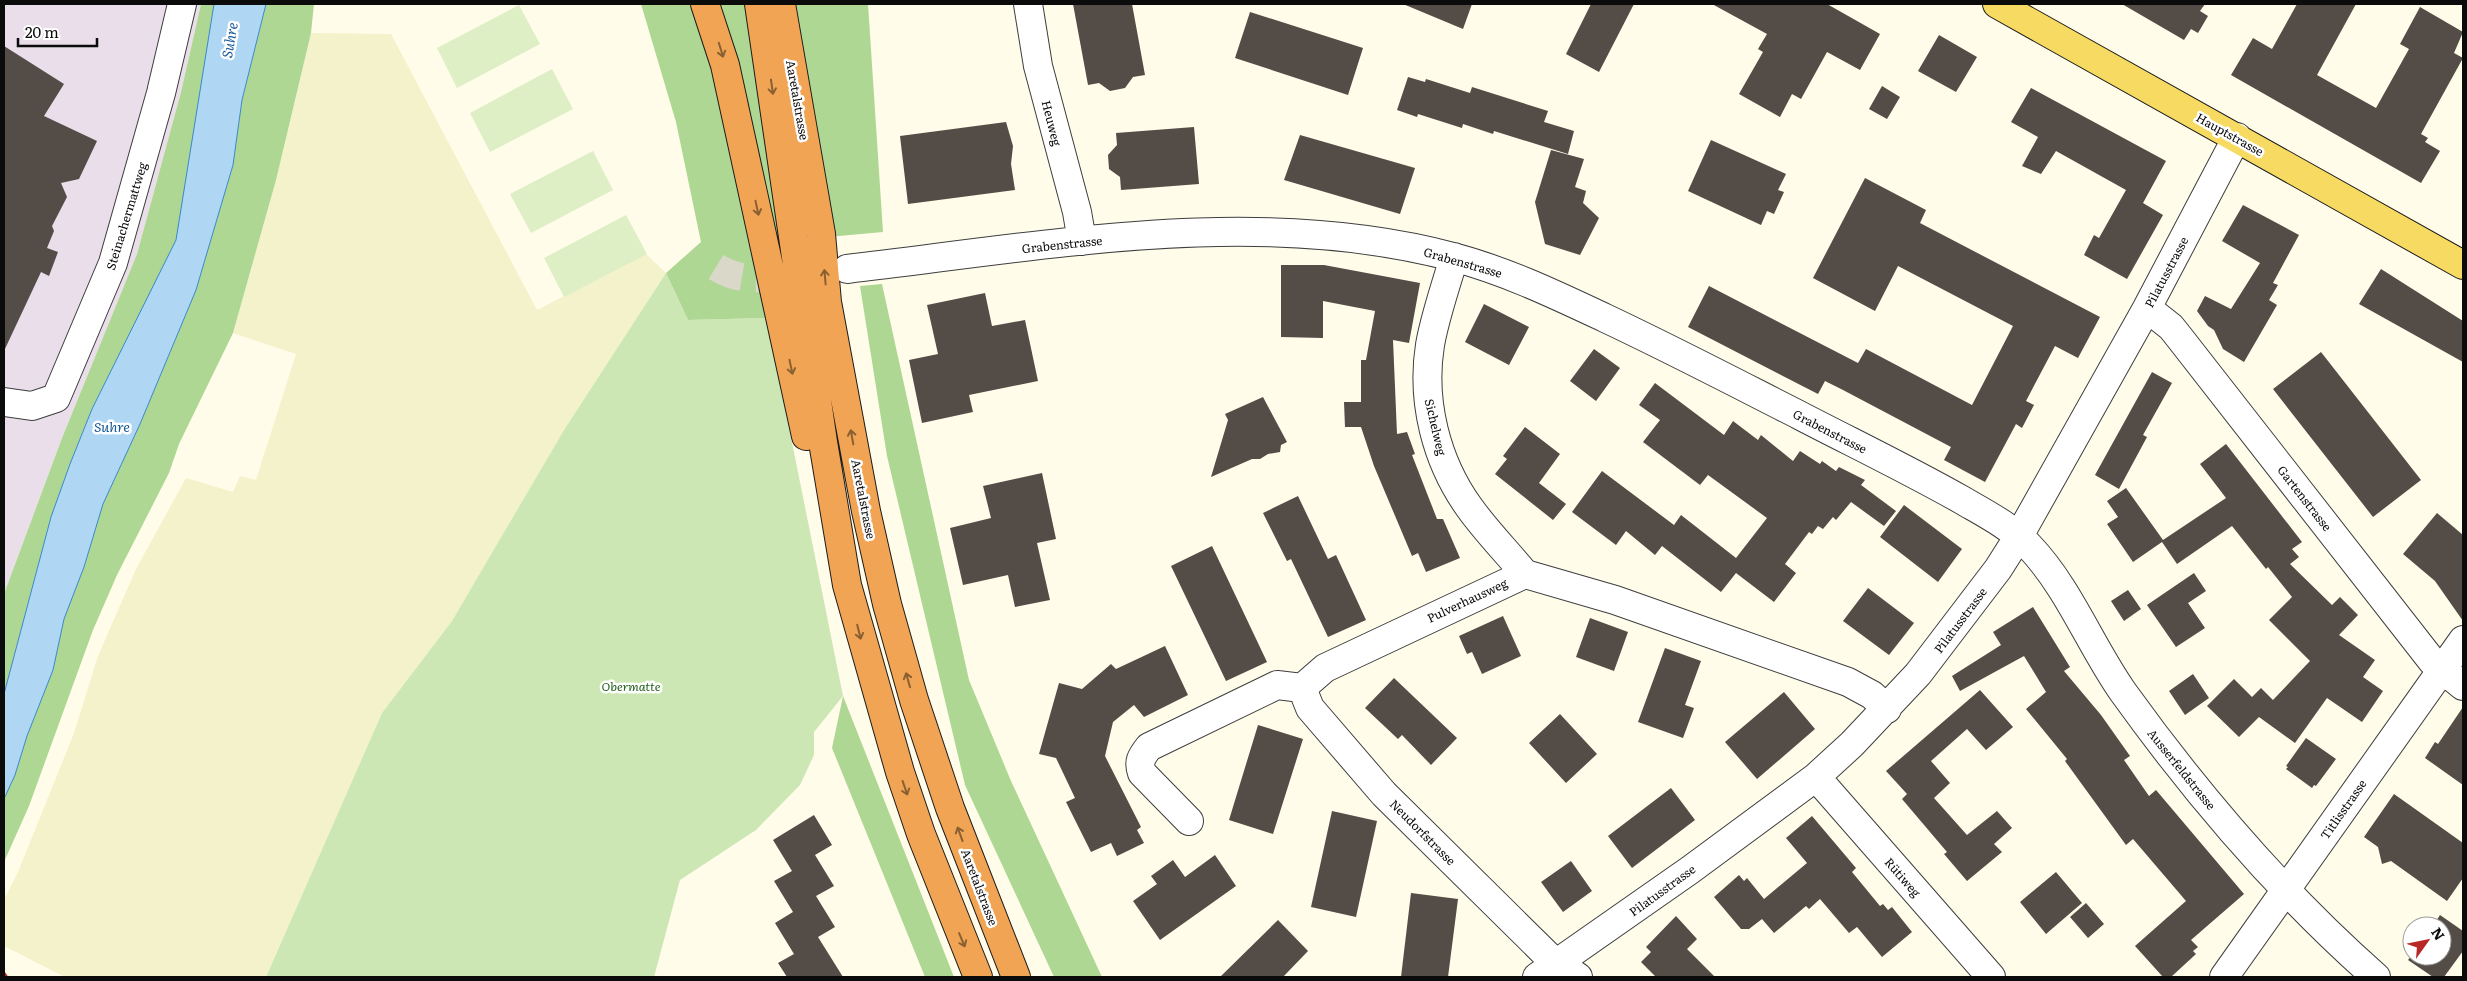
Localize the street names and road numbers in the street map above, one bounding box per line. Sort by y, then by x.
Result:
street label: Aaretalstrasse [782,59,814,141]
street label: Heuweg [1038,98,1066,148]
street label: Hauptstrasse [2193,108,2267,160]
street label: Steinachermattweg [101,159,151,272]
street label: Grabenstrasse [1021,231,1103,257]
street label: Pilatusstrasse [2140,233,2192,311]
street label: Grabenstrasse [1422,242,1504,282]
street label: Sichelweg [1421,397,1451,458]
street label: Grabenstrasse [1790,405,1870,457]
street label: Aaretalstrasse [847,458,881,540]
street label: Gartenstrasse [2274,461,2336,535]
street label: Pulverhausweg [1424,573,1511,627]
street label: Pilatusstrasse [1929,583,1991,657]
street label: Ausserfeldstrasse [2144,725,2220,813]
street label: Titlisstrasse [2316,775,2370,843]
street label: Neudorfstrasse [1386,795,1460,869]
street label: Aaretalstrasse [957,846,1003,928]
street label: Rütiweg [1881,853,1925,901]
street label: Pilatusstrasse [1625,860,1699,920]

